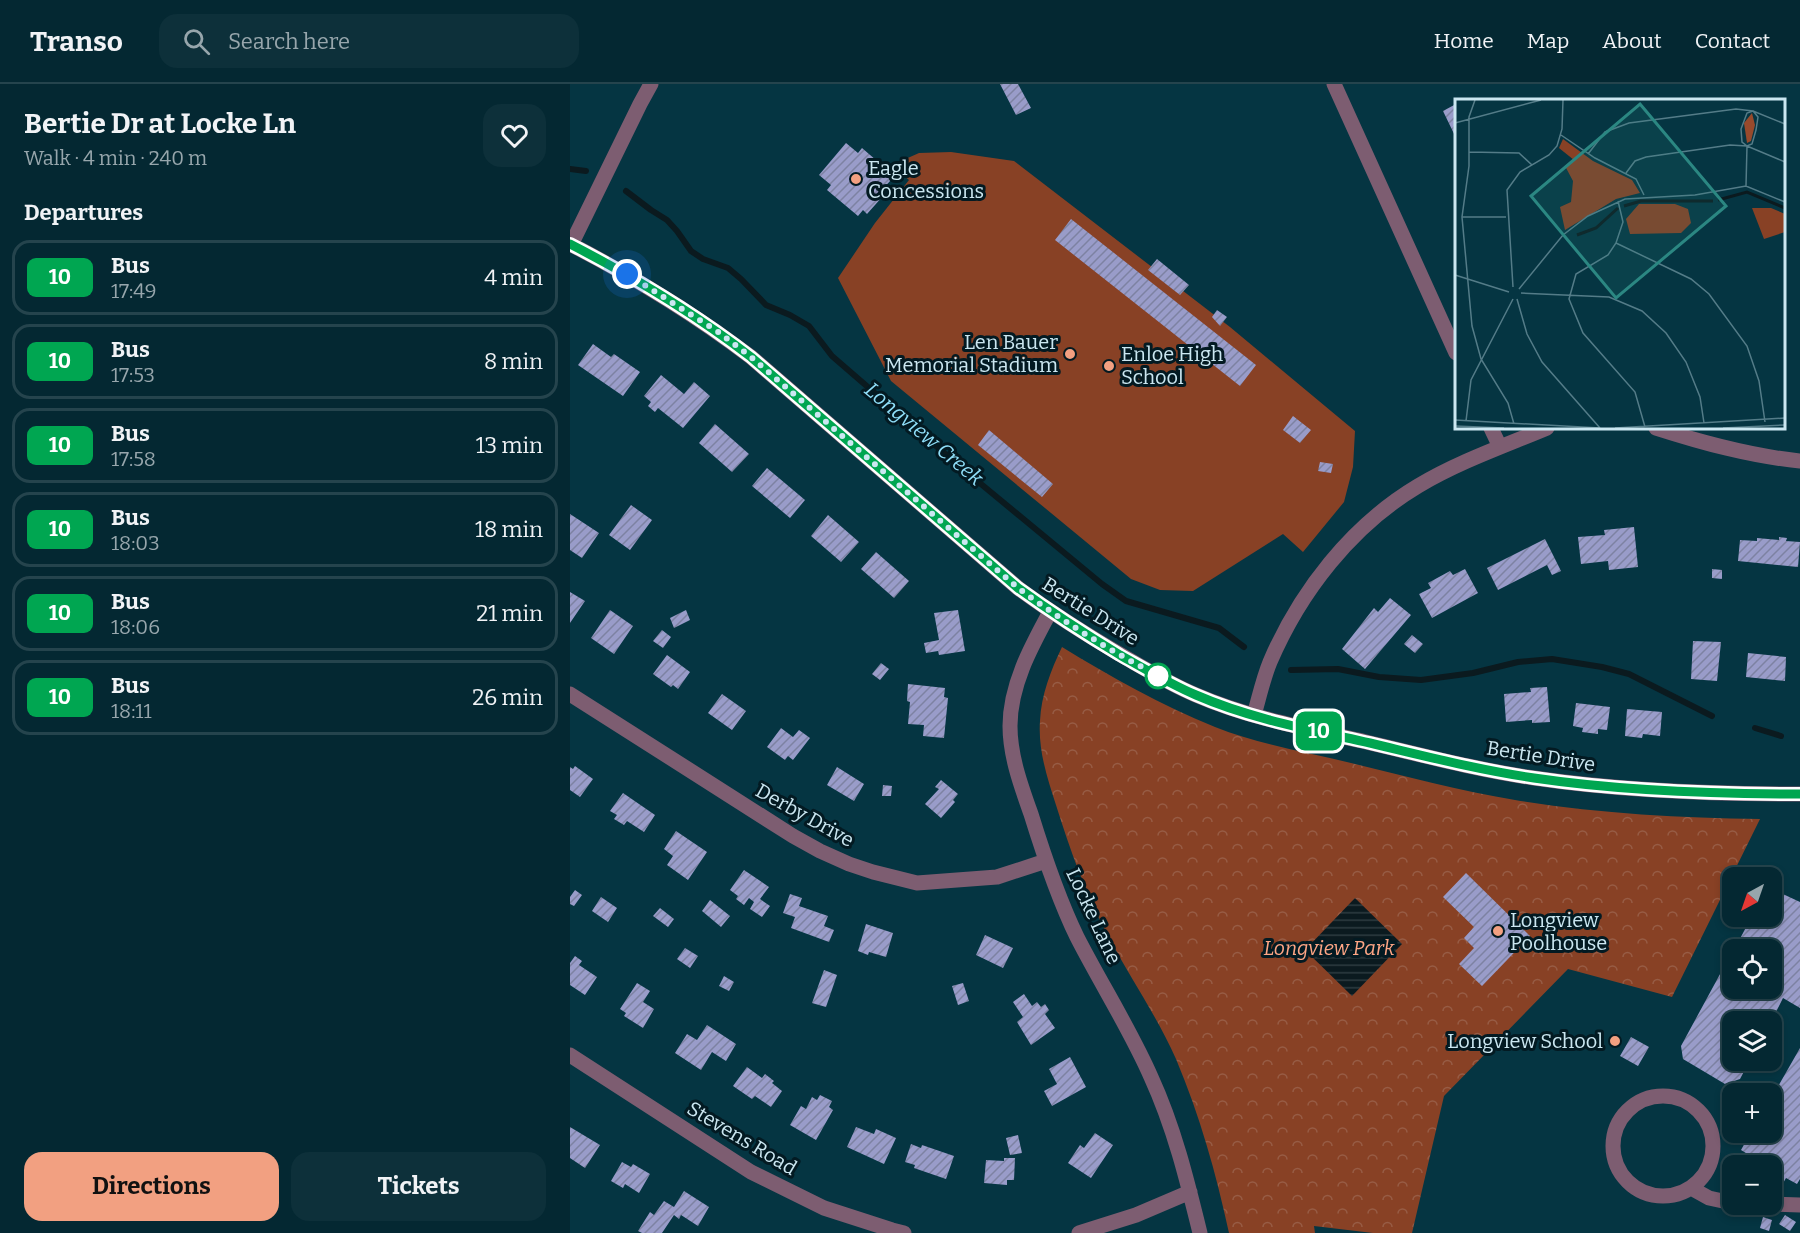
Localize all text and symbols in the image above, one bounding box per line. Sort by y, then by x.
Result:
search box [159,14,579,68]
text: Transo [30,25,123,58]
icon: search [180,25,213,58]
text: Search here [228,28,350,55]
text: Home [1434,28,1494,54]
text: Map [1527,28,1569,54]
text: About [1602,28,1662,54]
text: Contact [1695,28,1770,54]
inset map [1455,99,1785,429]
button: heart [483,104,546,167]
text: Bertie Dr at Locke Ln [24,107,296,140]
text: Walk · 4 min · 240 m [24,146,207,170]
place label: Eagle Concessions [868,156,984,203]
marker: Eagle Concessions [849,172,863,186]
text: Departures [24,199,143,226]
text: Bus [111,252,150,279]
your location [612,259,642,289]
text: 10 [49,264,71,290]
text: 4 min [484,264,543,291]
text: 17:49 [111,279,157,303]
place label: Len Bauer Memorial Stadium [885,330,1058,377]
text: Bus [111,336,150,363]
place label: Enloe High School [1121,342,1224,389]
marker: Len Bauer Memorial Stadium [1063,347,1077,361]
text: 10 [49,348,71,374]
text: 8 min [484,348,543,375]
marker: Enloe High School [1102,359,1116,373]
text: 17:53 [111,363,155,387]
water label: Longview Creek [859,377,989,492]
text: Bus [111,420,150,447]
text: 10 [49,432,71,458]
text: 13 min [476,432,543,459]
text: 17:58 [111,447,156,471]
text: Bus [111,504,150,531]
text: 10 [49,516,71,542]
text: 18 min [475,516,543,543]
text: 18:03 [111,531,160,555]
street label: Bertie Drive [1038,572,1144,650]
text: Bus [111,588,150,615]
text: 10 [49,600,71,626]
text: 21 min [476,600,543,627]
text: 18:06 [111,615,160,639]
unlabelled marker [1145,663,1171,689]
text: Bus [111,672,150,699]
text: 10 [49,684,71,710]
text: 26 min [472,684,543,711]
text: 18:11 [111,699,152,723]
line badge: 10 [1292,712,1346,750]
text: 10 [1308,718,1330,744]
street label: Bertie Drive [1485,736,1597,776]
street label: Derby Drive [752,778,858,852]
street label: Locke Lane [1061,864,1127,968]
north arrow [1722,867,1782,927]
map controls [1722,867,1782,1215]
place label: Longview Poolhouse [1510,908,1607,955]
marker: Longview Poolhouse [1491,924,1505,938]
park label: Longview Park [1263,936,1395,960]
button: locate [1722,939,1782,999]
button: layers [1722,1011,1782,1071]
place label: Longview School [1447,1029,1603,1053]
marker: Longview School [1608,1034,1622,1048]
button: + [1722,1083,1782,1143]
street label: Stevens Road [683,1096,801,1180]
button: Directions [24,1152,279,1221]
button: Tickets [291,1152,546,1221]
button: − [1722,1155,1782,1215]

